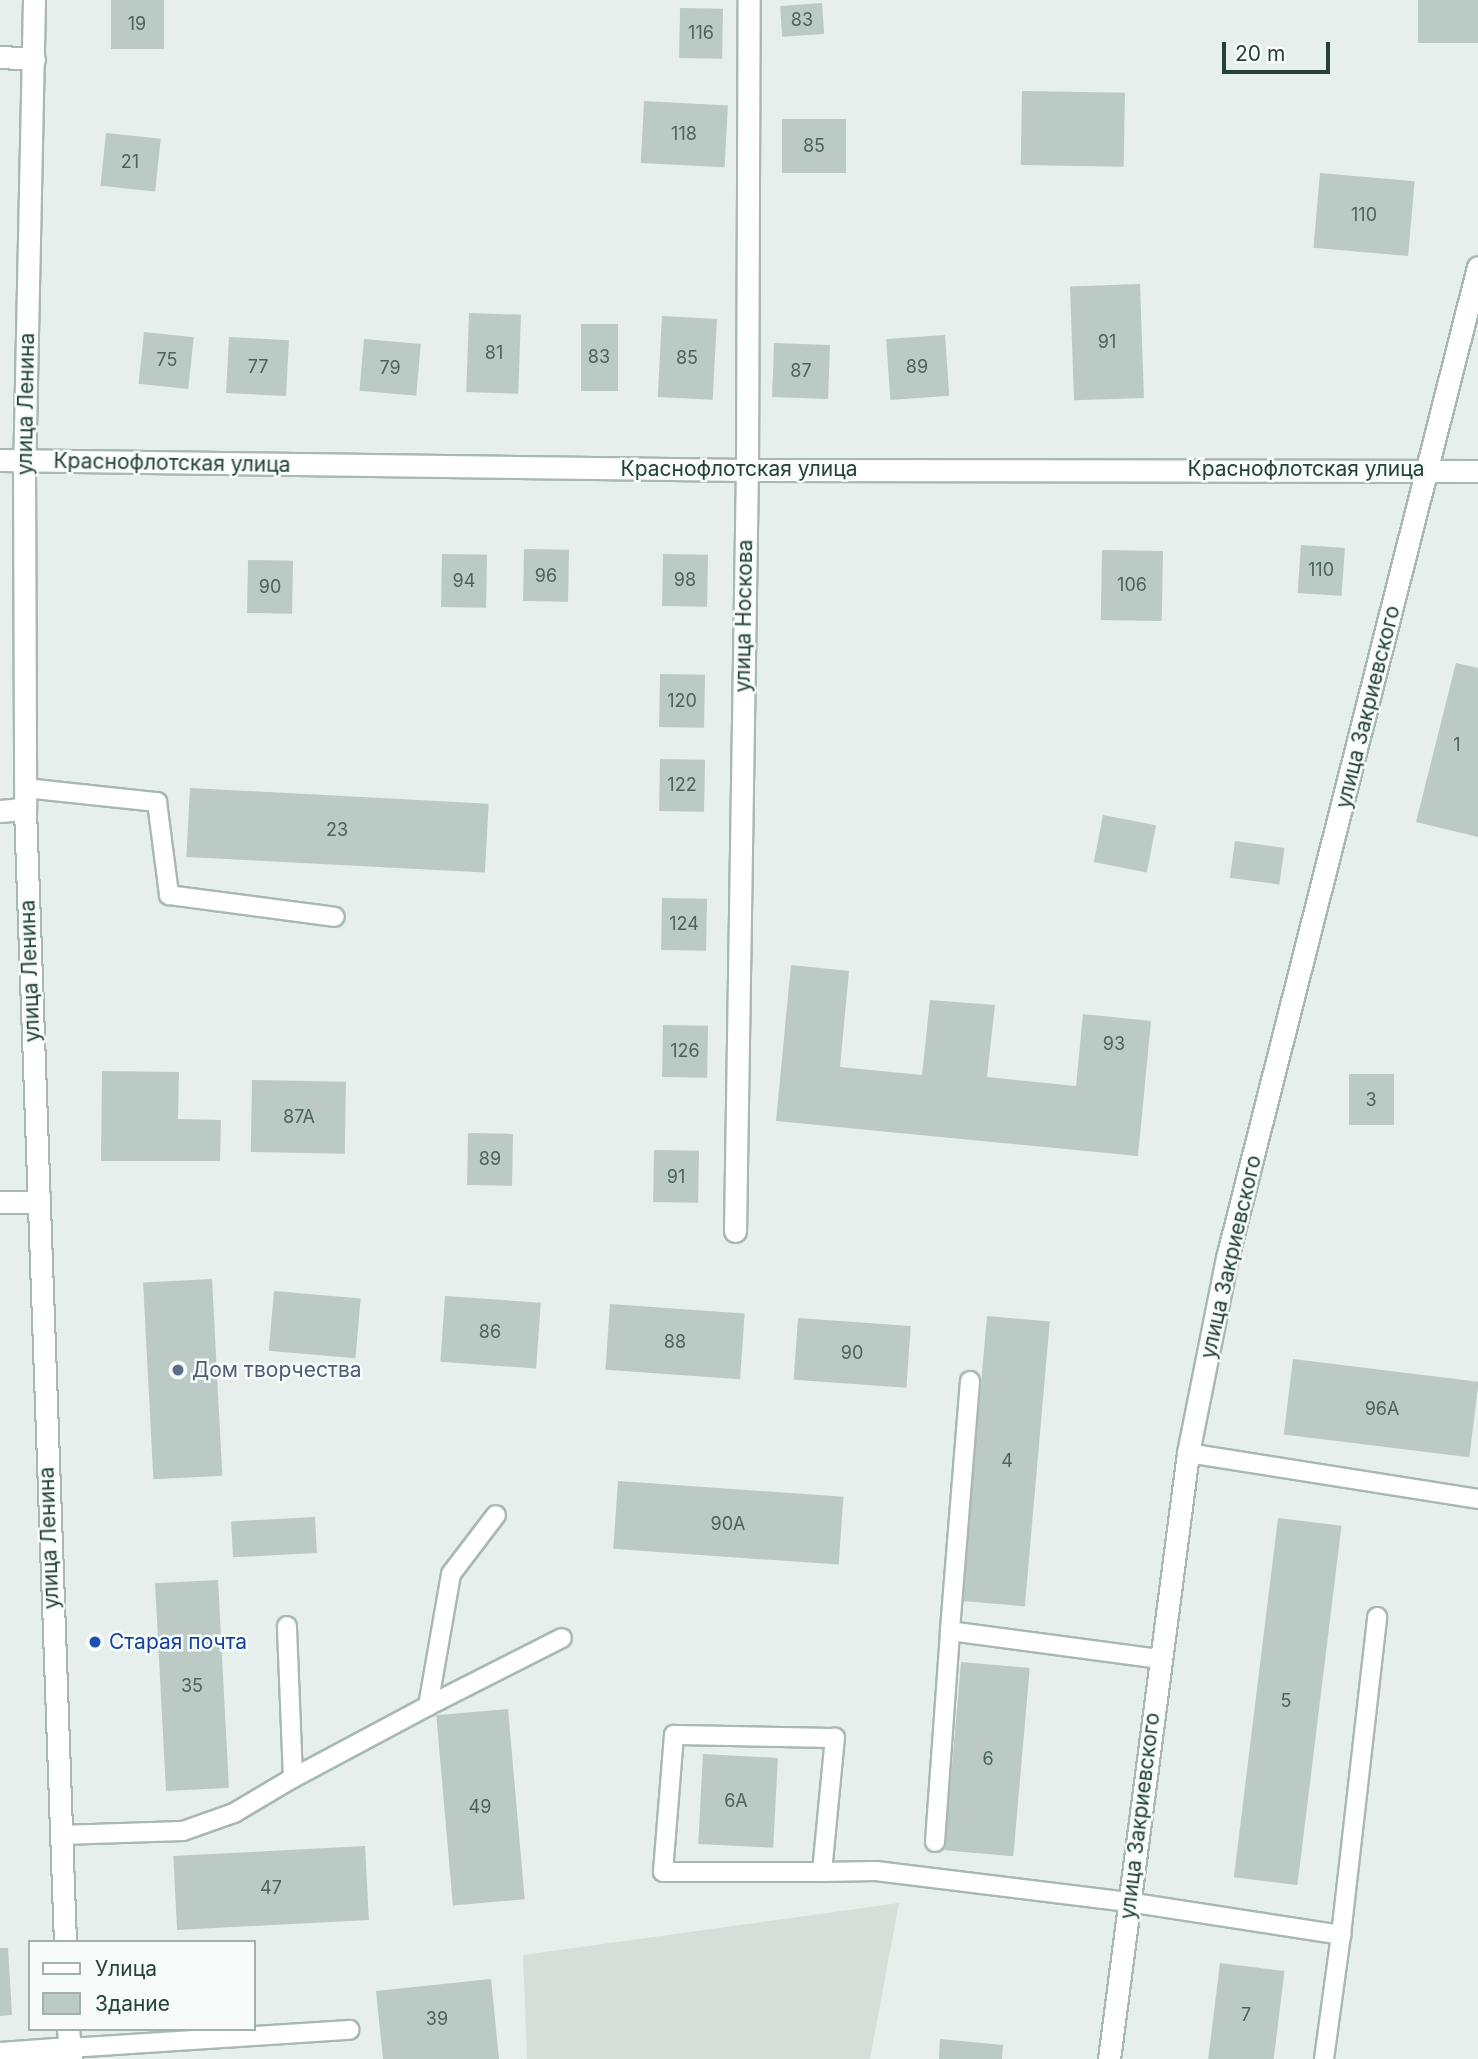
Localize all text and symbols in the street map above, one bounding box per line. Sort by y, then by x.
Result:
house number: 83 [791,9,813,31]
house number: 19 [128,13,146,35]
house number: 116 [688,22,714,44]
scale bar [1226,28,1334,72]
text: 20 m [1235,41,1285,66]
house number: 118 [671,123,697,145]
house number: 85 [803,135,825,157]
house number: 21 [121,151,139,173]
house number: 110 [1351,204,1377,226]
house number: 91 [1098,331,1116,353]
street label: улица Ленина [12,333,40,475]
house number: 81 [485,342,503,364]
house number: 83 [588,346,610,368]
house number: 85 [676,347,698,369]
house number: 75 [157,349,177,371]
house number: 77 [248,356,268,378]
house number: 89 [906,356,928,378]
house number: 79 [379,357,401,379]
house number: 87 [790,360,812,382]
street label: Краснофлотская улица [53,448,291,478]
street label: Краснофлотская улица [621,456,857,482]
street label: Краснофлотская улица [1188,456,1424,482]
street label: улица Носкова [730,539,758,693]
house number: 110 [1308,559,1334,581]
house number: 96 [535,565,557,587]
house number: 98 [674,569,696,591]
house number: 94 [453,570,475,592]
house number: 106 [1117,574,1147,596]
house number: 90 [259,576,281,598]
street label: улица Закриевского [1331,603,1405,811]
house number: 120 [667,690,697,712]
house number: 1 [1453,734,1461,756]
house number: 122 [667,774,697,796]
house number: 23 [326,819,348,841]
street label: улица Ленина [15,899,45,1043]
house number: 124 [669,913,699,935]
house number: 93 [1103,1033,1125,1055]
house number: 126 [670,1040,700,1062]
house number: 3 [1365,1089,1377,1111]
house number: 87А [283,1106,315,1128]
house number: 89 [479,1148,501,1170]
street label: улица Закриевского [1195,1153,1267,1361]
house number: 91 [667,1166,685,1188]
house number: 86 [479,1321,501,1343]
house number: 88 [664,1331,686,1353]
house number: 90 [841,1342,863,1364]
place label: Дом творчества [192,1357,362,1383]
marker: Дом творчества [170,1362,186,1378]
house number: 96А [1365,1398,1399,1420]
house number: 4 [1001,1450,1013,1472]
street label: улица Ленина [34,1466,64,1610]
house number: 90А [711,1513,745,1535]
place label: Старая почта [109,1629,247,1655]
marker: Старая почта [87,1634,103,1650]
house number: 35 [181,1675,203,1697]
house number: 5 [1281,1690,1291,1712]
street label: улица Закриевского [1115,1711,1165,1921]
house number: 6 [982,1748,994,1770]
house number: 6А [724,1790,748,1812]
house number: 49 [469,1796,491,1818]
house number: 47 [260,1877,282,1899]
legend [28,1940,256,2031]
text: Улица [95,1956,157,1981]
text: Здание [95,1991,170,2016]
house number: 7 [1241,2004,1251,2026]
house number: 39 [426,2008,448,2030]

